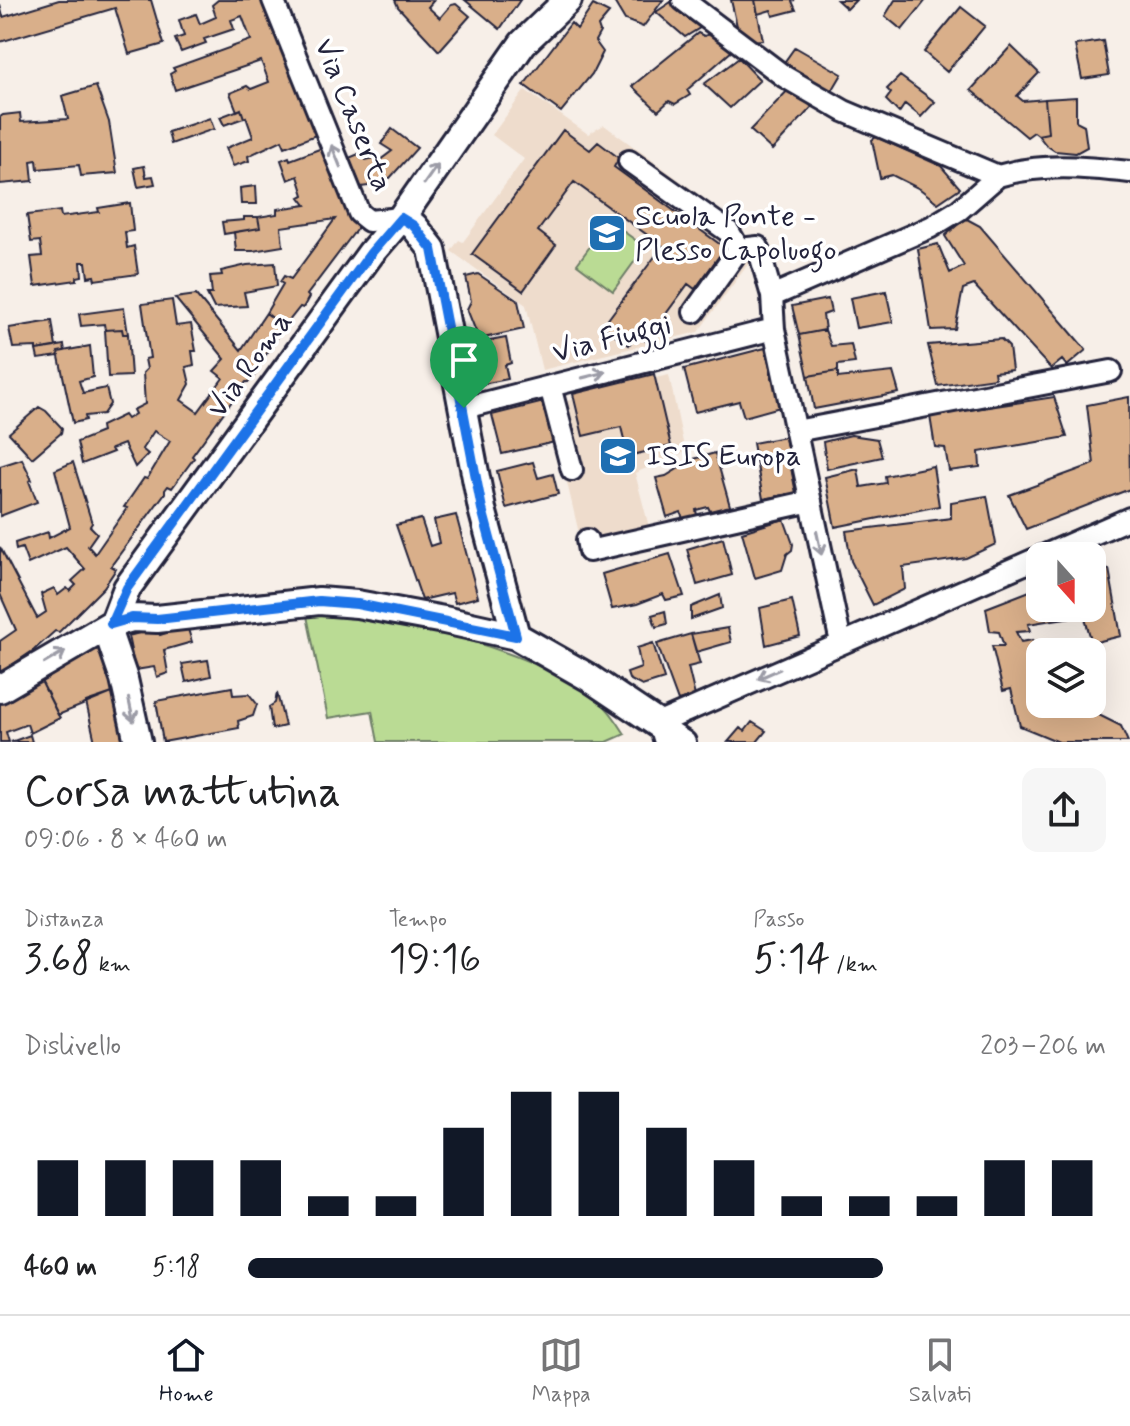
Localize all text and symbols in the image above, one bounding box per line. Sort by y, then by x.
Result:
street label: Via Caserta [305,32,401,198]
one-way arrow [328,144,342,169]
one-way arrow [423,163,439,185]
place label: Scuola Ponte - Plesso Capoluogo [635,197,836,273]
school or university icon: Scuola Ponte - Plesso Capoluogo [586,212,628,254]
street label: Via Roma [198,304,302,426]
street label: Via Fiuggi [548,305,676,375]
pin [430,326,498,408]
icon: arrive [442,338,486,382]
one-way arrow [580,366,606,381]
school or university icon: ISIS Europa [597,435,639,477]
place label: ISIS Europa [646,437,801,476]
one-way arrow [812,529,827,555]
north arrow [1026,542,1106,622]
map controls [1026,542,1106,718]
button: layers [1026,638,1106,718]
one-way arrow [43,648,66,664]
one-way arrow [757,668,782,683]
one-way arrow [124,696,139,722]
text: Corsa mattutina [24,764,341,822]
button: share [1022,768,1106,852]
text: 09:06 · 8 × 460 m [24,823,227,857]
text: Distanza [24,906,104,934]
text: Tempo [389,906,447,934]
text: Passo [753,906,805,934]
text: 3.68 [24,934,93,986]
text: 19:16 [389,934,481,986]
text: 5:14 [753,934,830,986]
text: km [93,951,131,979]
text: /km [830,951,878,979]
text: Dislivello [24,1030,121,1064]
text: 203–206 m [980,1030,1106,1064]
text: 460 m [24,1251,97,1285]
text: 5:18 [152,1251,200,1285]
tab: Home [159,1333,214,1409]
tab: Mappa [532,1333,591,1409]
tab: Salvati [909,1333,971,1409]

